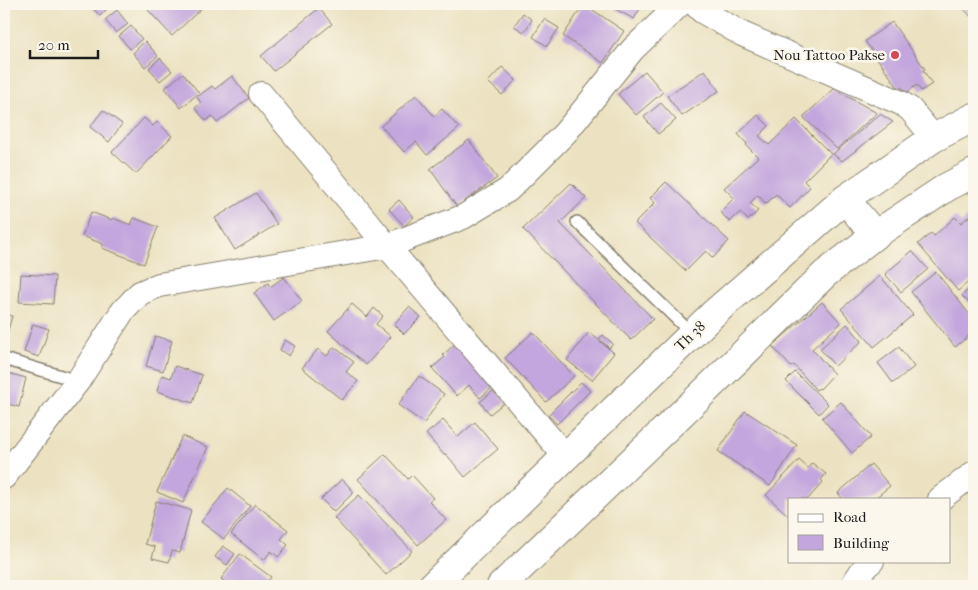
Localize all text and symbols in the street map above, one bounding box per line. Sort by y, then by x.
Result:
scale bar [30,28,98,60]
text: 20 m [38,36,70,54]
place label: Nou Tattoo Pakse [773,46,886,64]
marker: Nou Tattoo Pakse [889,49,901,61]
street label: Th 38 [671,317,709,355]
legend [788,498,950,562]
text: Road [833,508,867,526]
text: Building [833,534,890,552]

